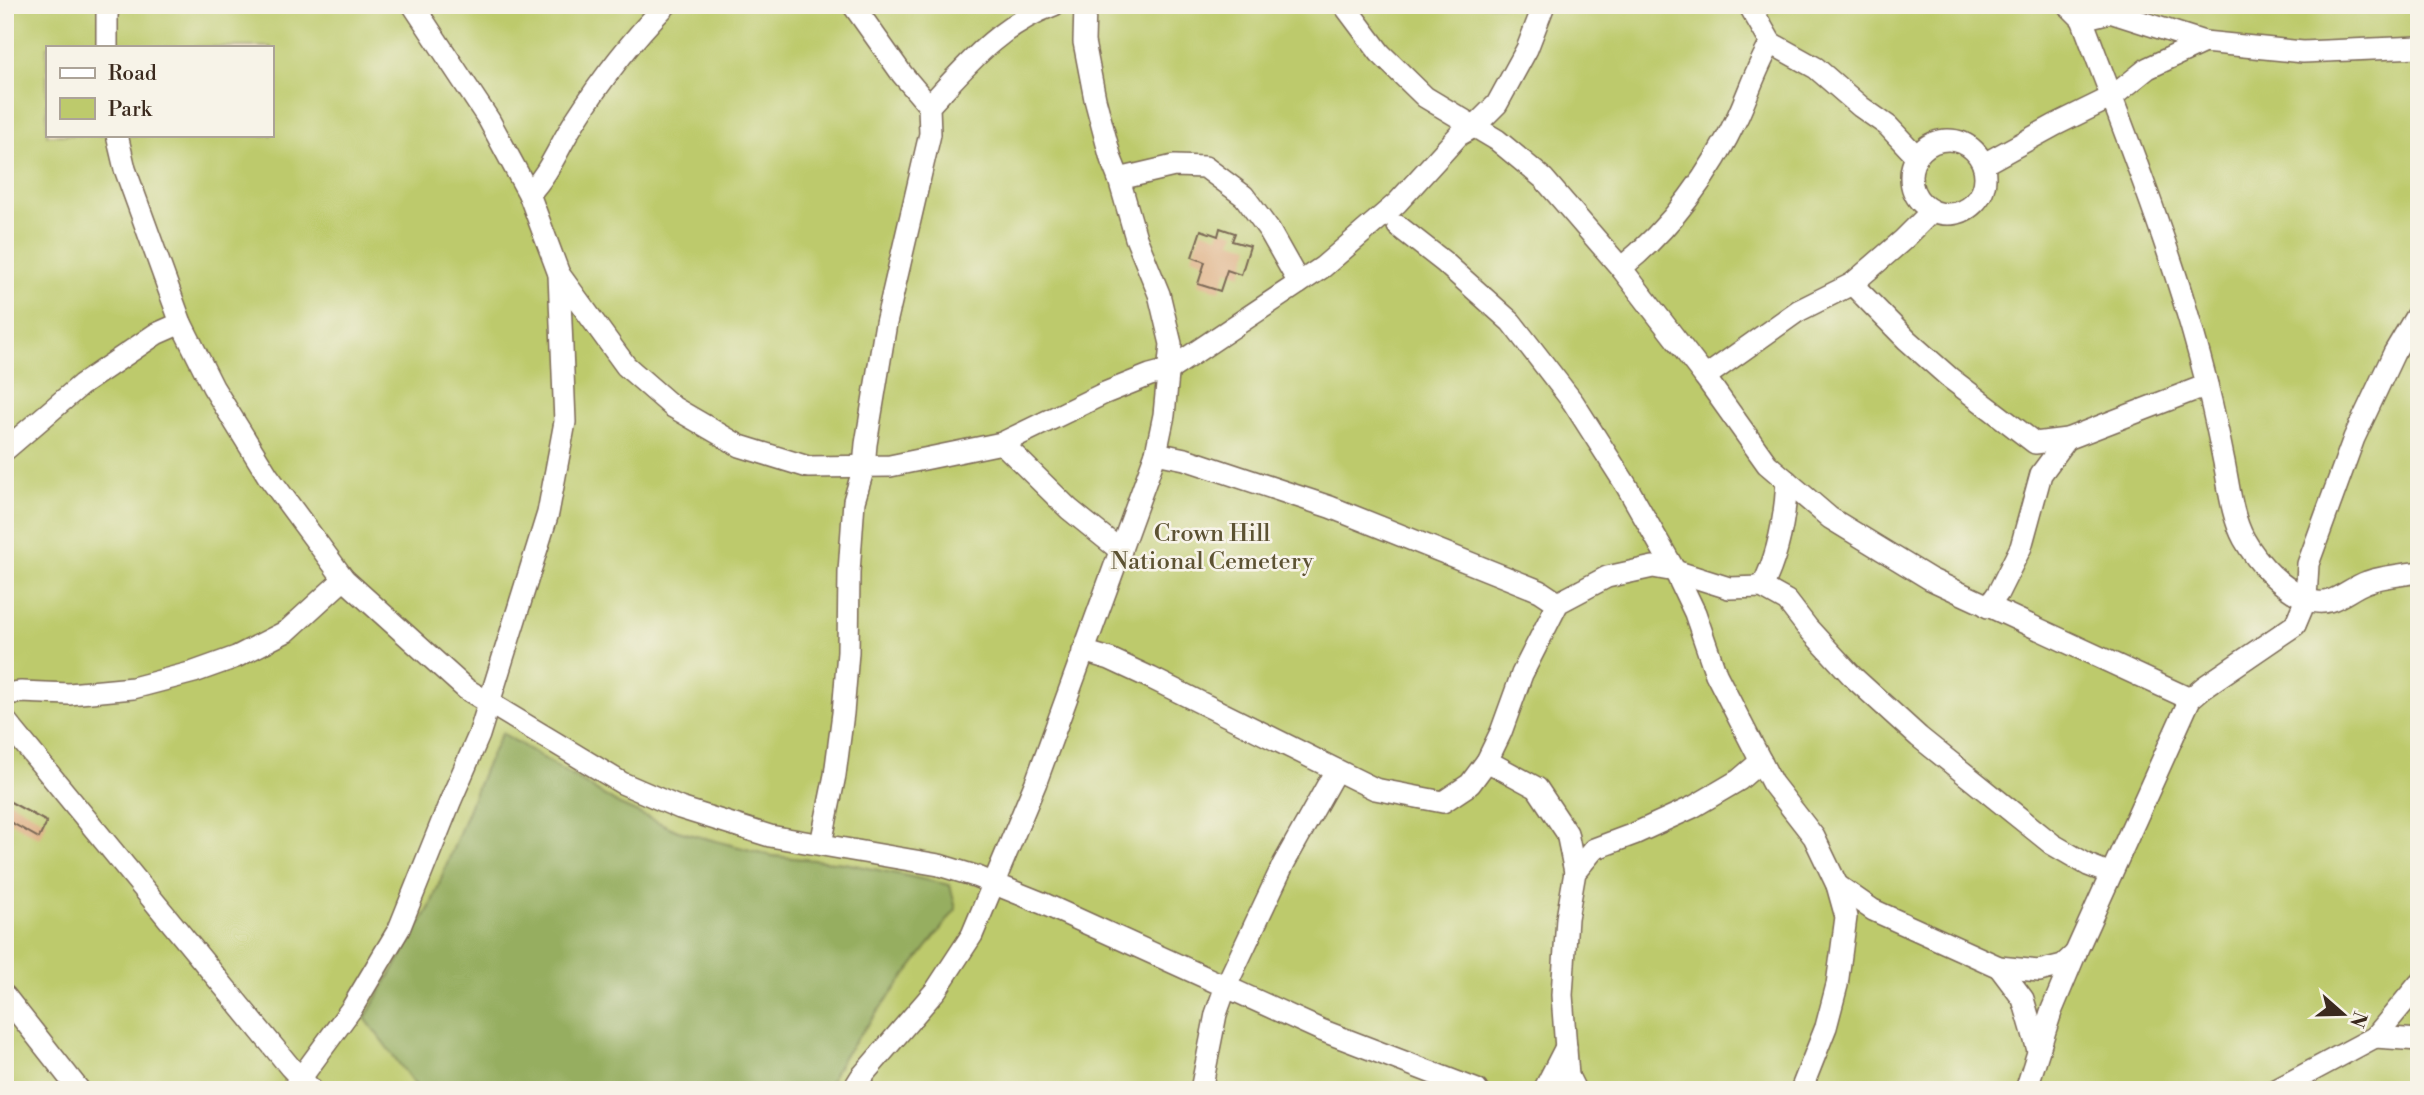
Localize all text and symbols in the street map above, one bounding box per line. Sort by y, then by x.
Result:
legend [46,46,273,136]
text: Road [108,61,157,87]
text: Park [108,97,153,123]
park label: Crown Hill National Cemetery [1110,519,1314,577]
north arrow [2308,979,2378,1050]
text: N [2344,1008,2372,1031]

